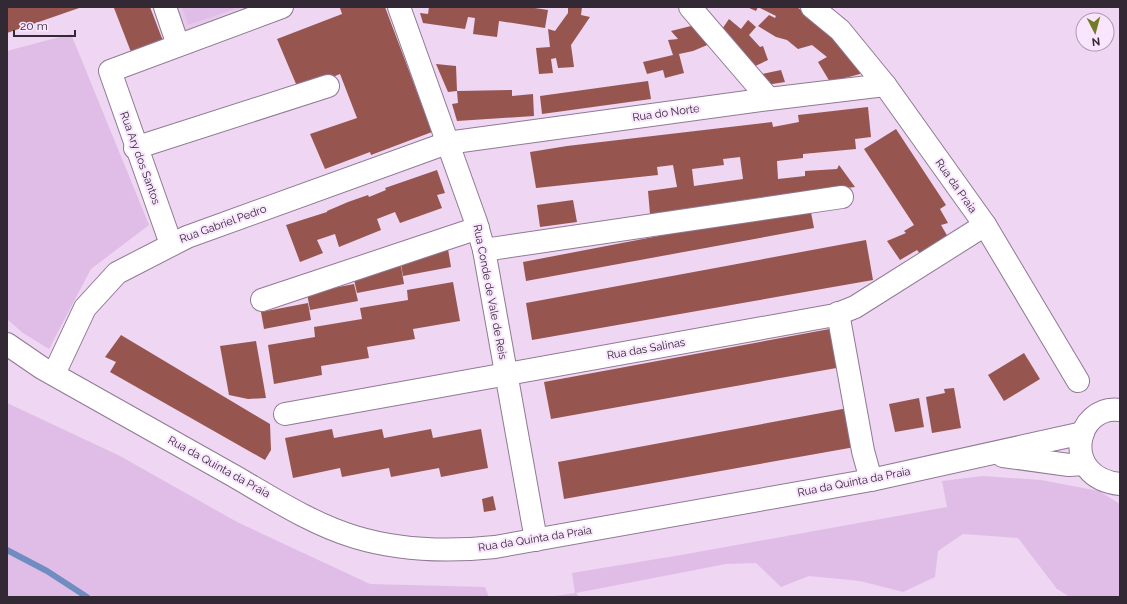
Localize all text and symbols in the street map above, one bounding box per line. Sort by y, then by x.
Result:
scale bar [14,12,75,38]
north arrow [1075,12,1115,52]
text: 20 m [20,19,48,33]
text: N [1091,35,1101,48]
street label: Rua do Norte [632,102,701,124]
street label: Rua Ary dos Santos [117,110,163,206]
street label: Rua da Praia [933,156,979,216]
street label: Rua Gabriel Pedro [178,202,269,246]
street label: Rua Conde de Vale de Reis [471,223,509,361]
street label: Rua das Salinas [606,336,686,362]
street label: Rua da Quinta da Praia [166,433,272,501]
street label: Rua da Quinta da Praia [796,465,912,499]
street label: Rua da Quinta da Praia [477,524,593,554]

